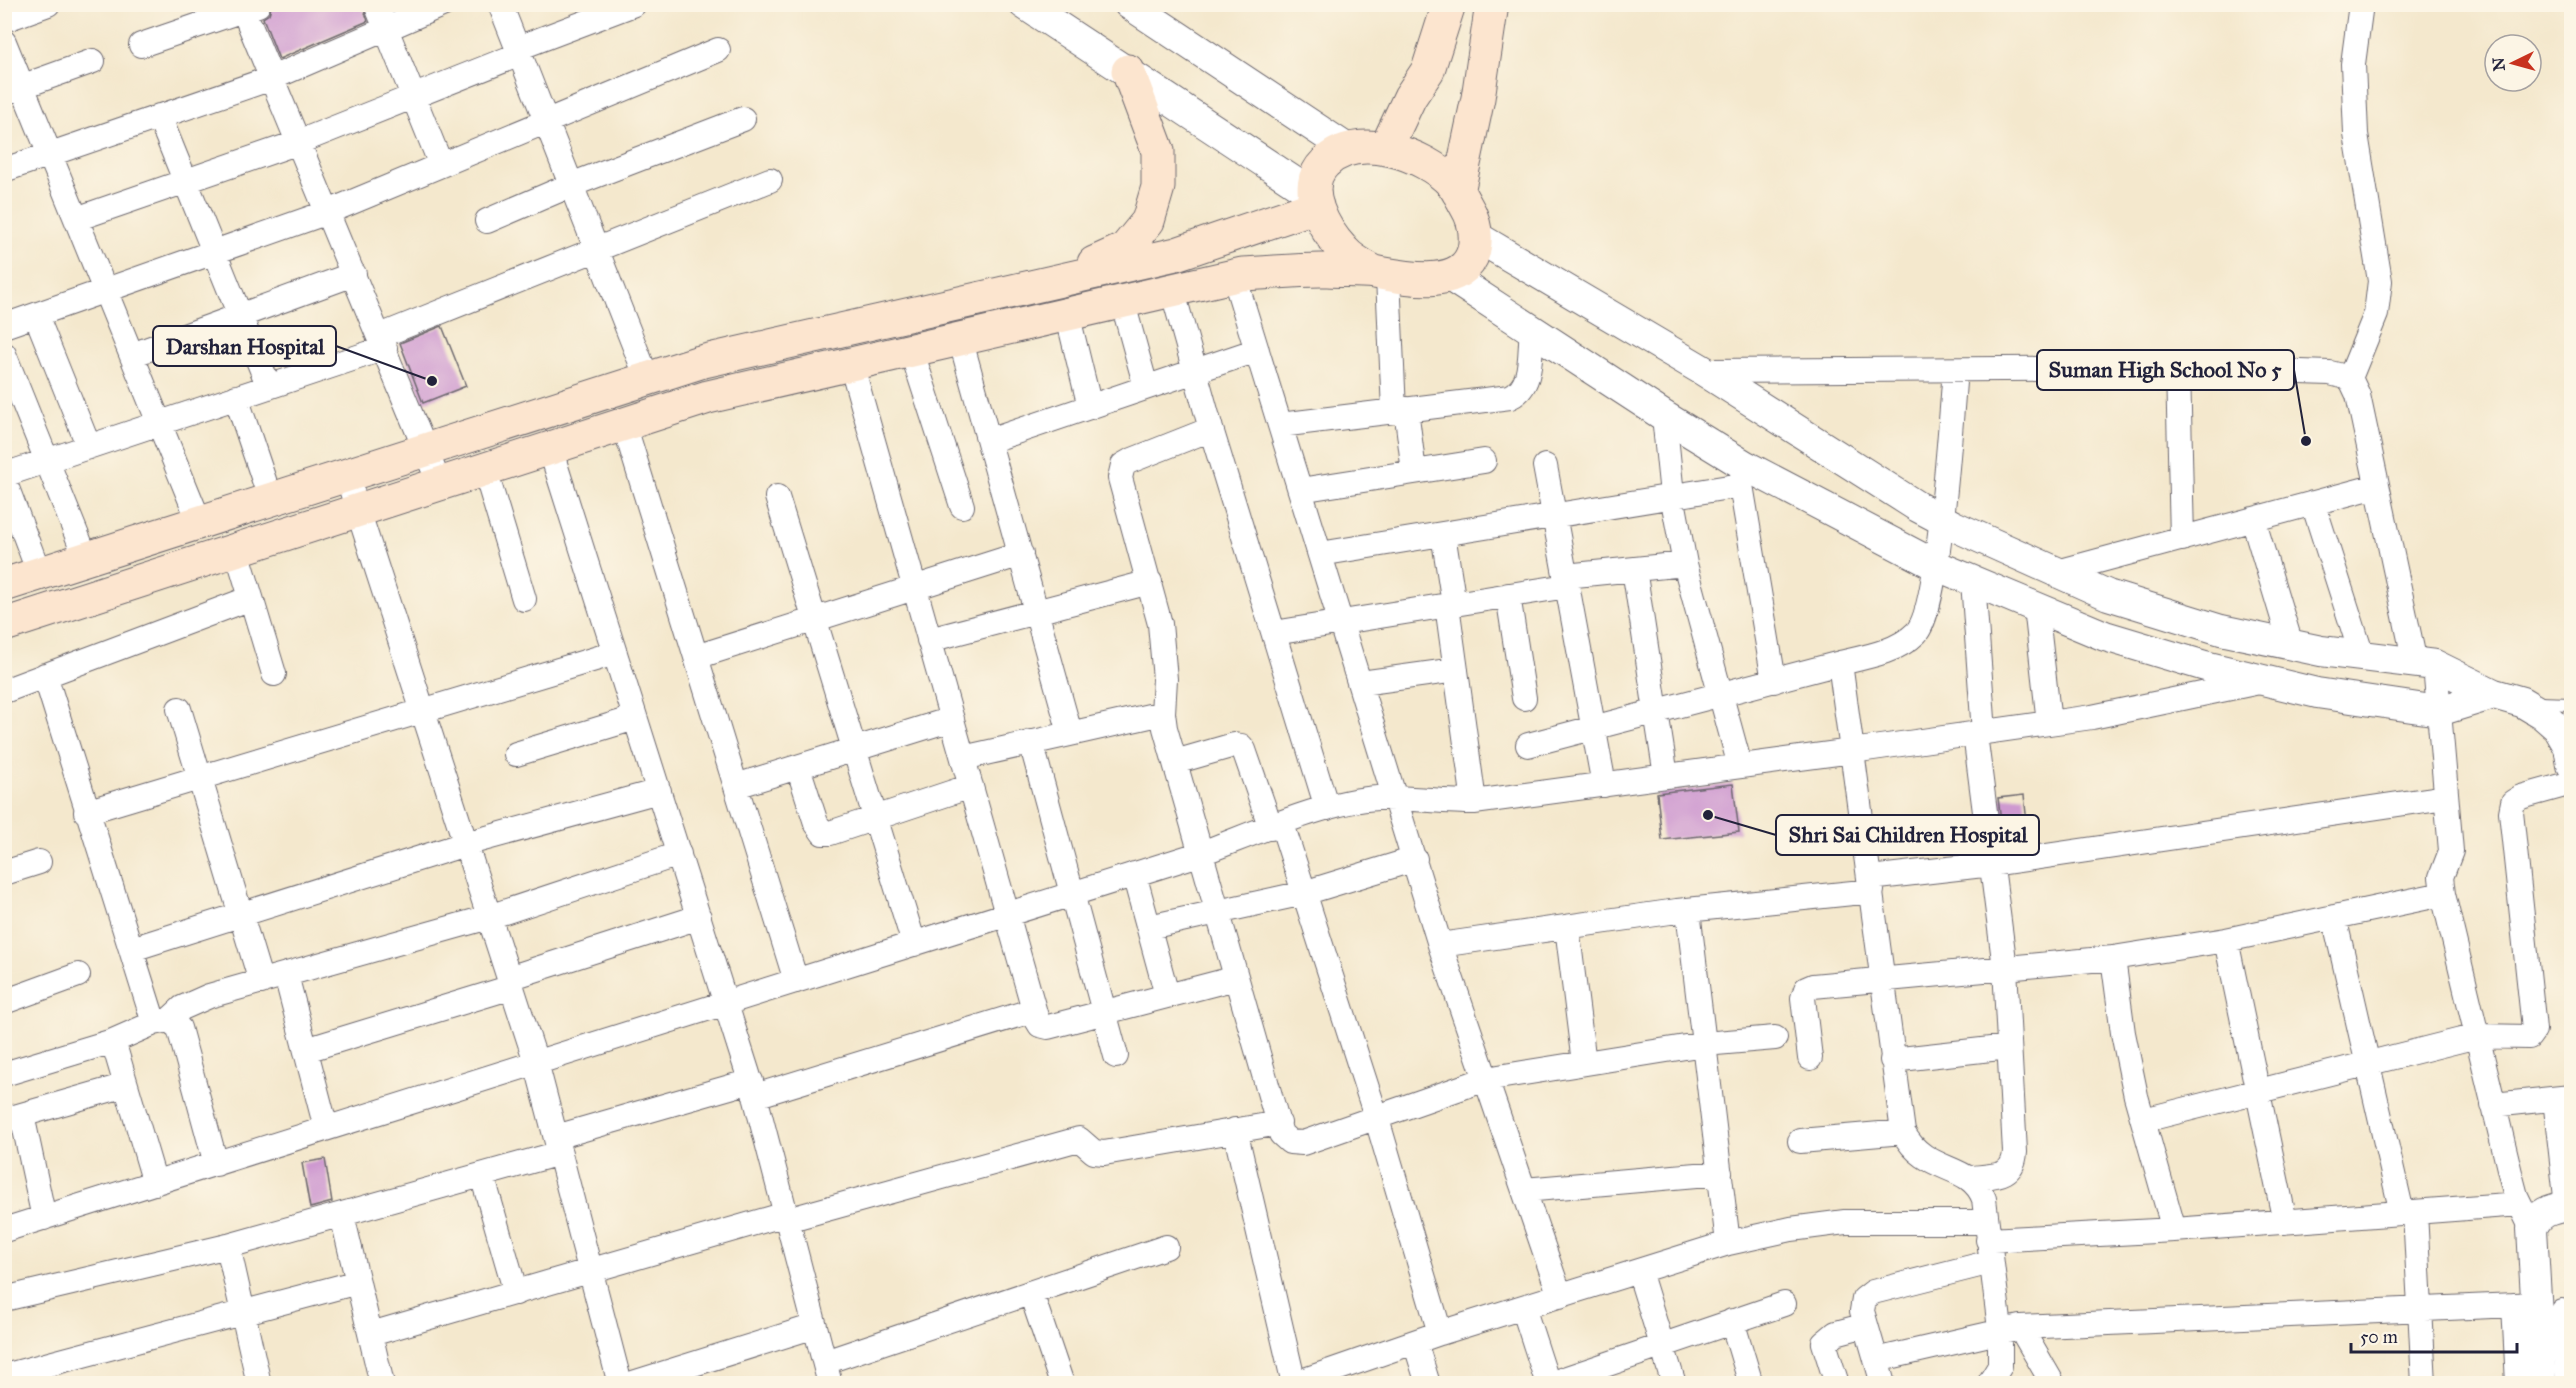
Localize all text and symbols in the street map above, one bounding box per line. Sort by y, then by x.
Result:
north arrow [2483,33,2543,93]
text: N [2488,56,2509,72]
callout: Darshan Hospital [153,326,336,366]
text: Darshan Hospital [165,333,326,360]
callout: Suman High School No 5 [2037,350,2294,390]
text: Suman High School No 5 [2049,356,2282,383]
callout: Shri Sai Children Hospital [1776,815,2039,855]
text: Shri Sai Children Hospital [1789,821,2028,848]
scale bar [2351,1316,2518,1354]
text: 50 m [2360,1326,2398,1348]

